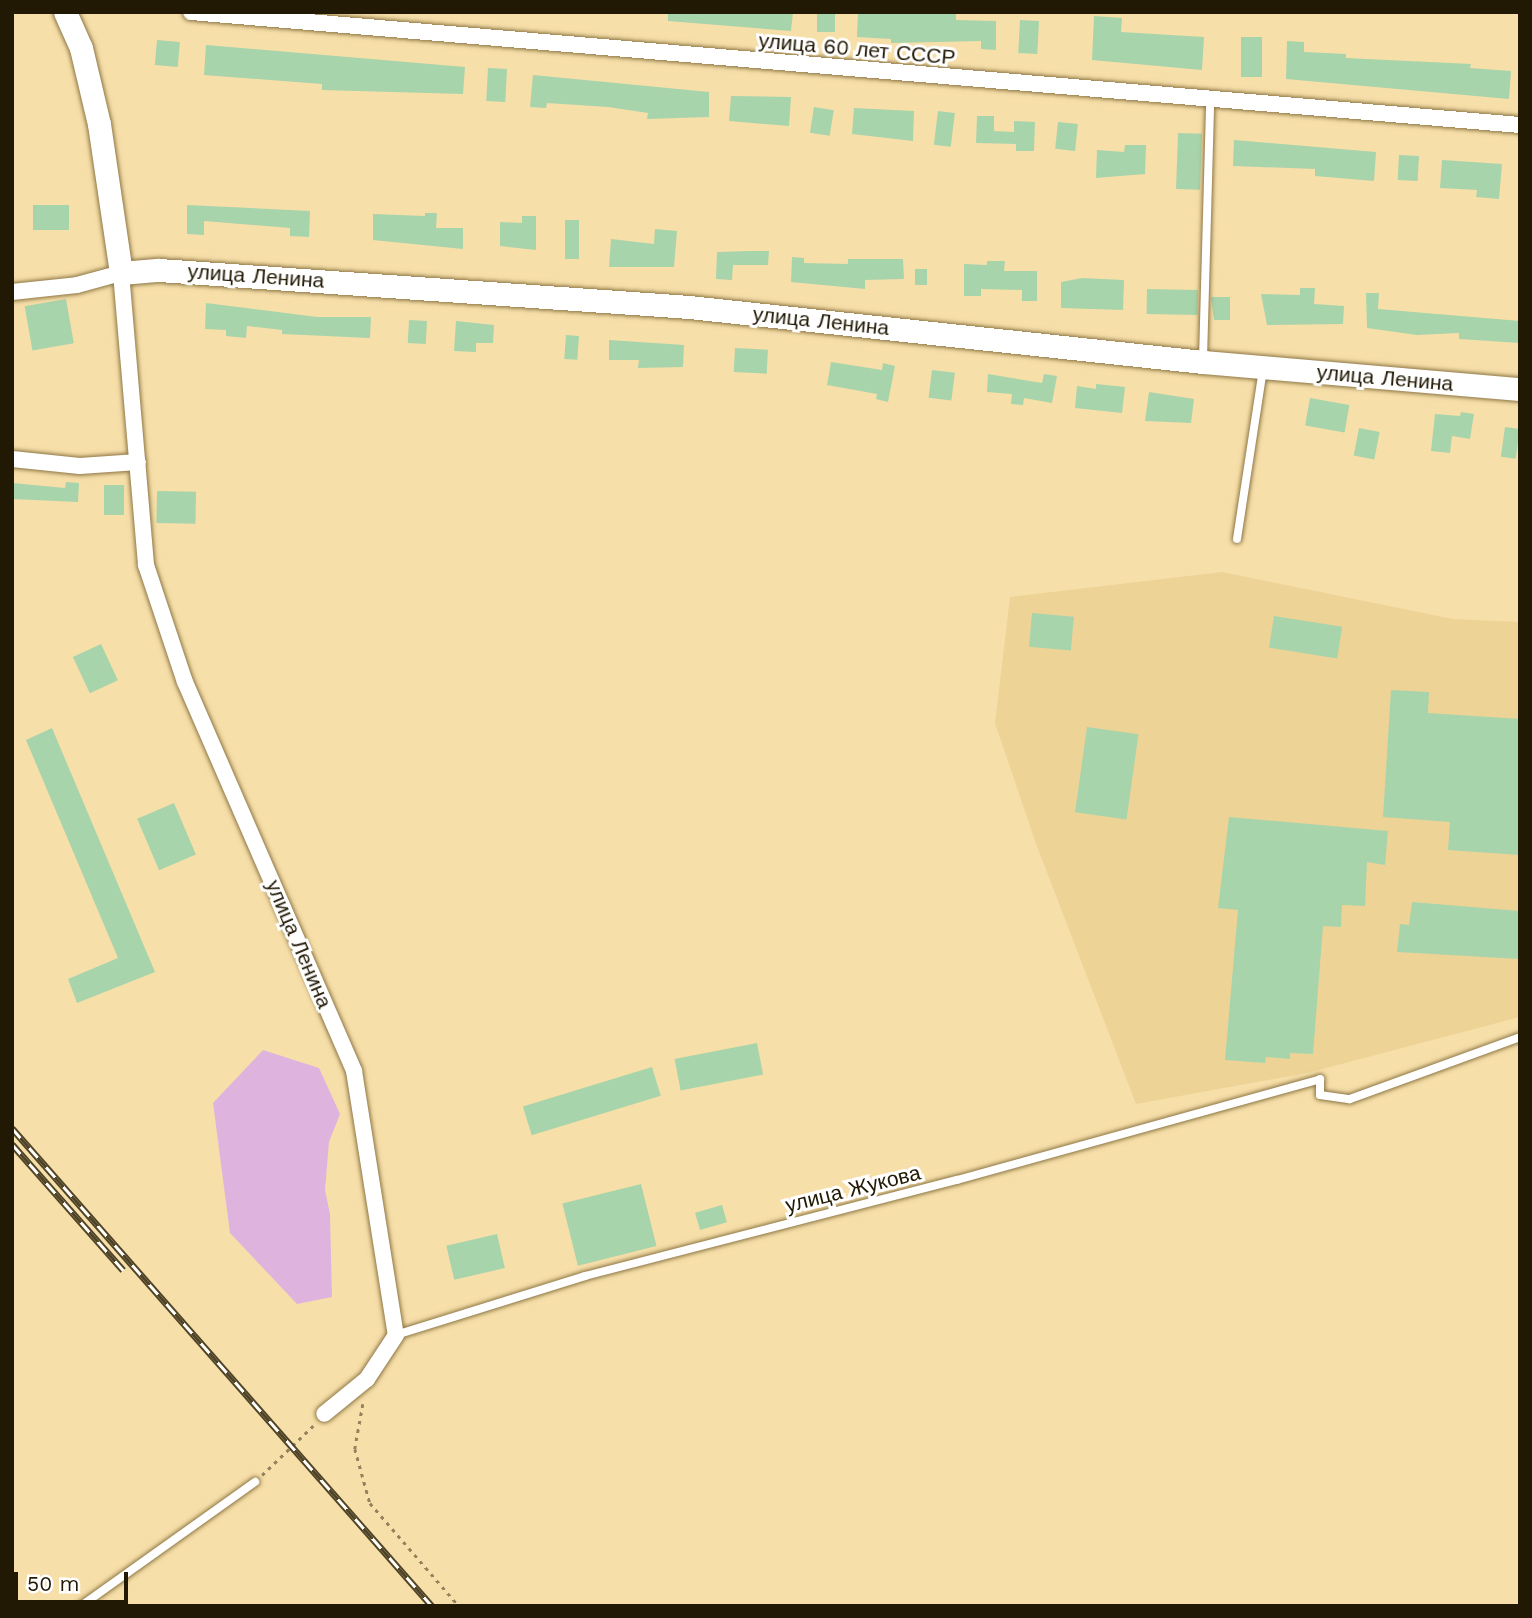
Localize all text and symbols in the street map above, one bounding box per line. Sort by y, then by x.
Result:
street label: улица 60 лет СССР [758,28,956,70]
street label: улица Ленина [187,259,325,293]
street label: улица Ленина [752,301,890,341]
street label: улица Ленина [1316,359,1454,397]
street label: улица Ленина [261,876,337,1012]
street label: улица Жукова [783,1160,923,1218]
scale bar [18,1558,131,1602]
text: 50 m [27,1571,79,1596]

